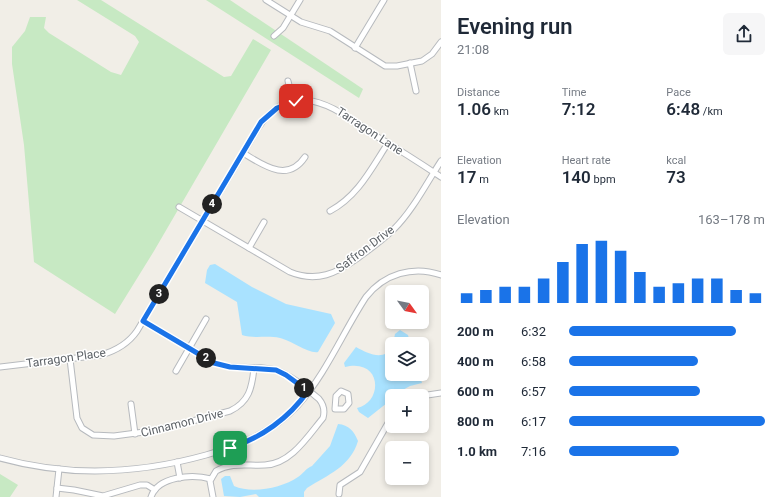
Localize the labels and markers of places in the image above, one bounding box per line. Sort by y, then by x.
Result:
pin [279,84,313,118]
pin: 4 [202,194,222,214]
pin: 3 [149,284,169,304]
pin: 2 [196,348,216,368]
pin: 1 [294,378,314,398]
pin [213,431,247,465]

